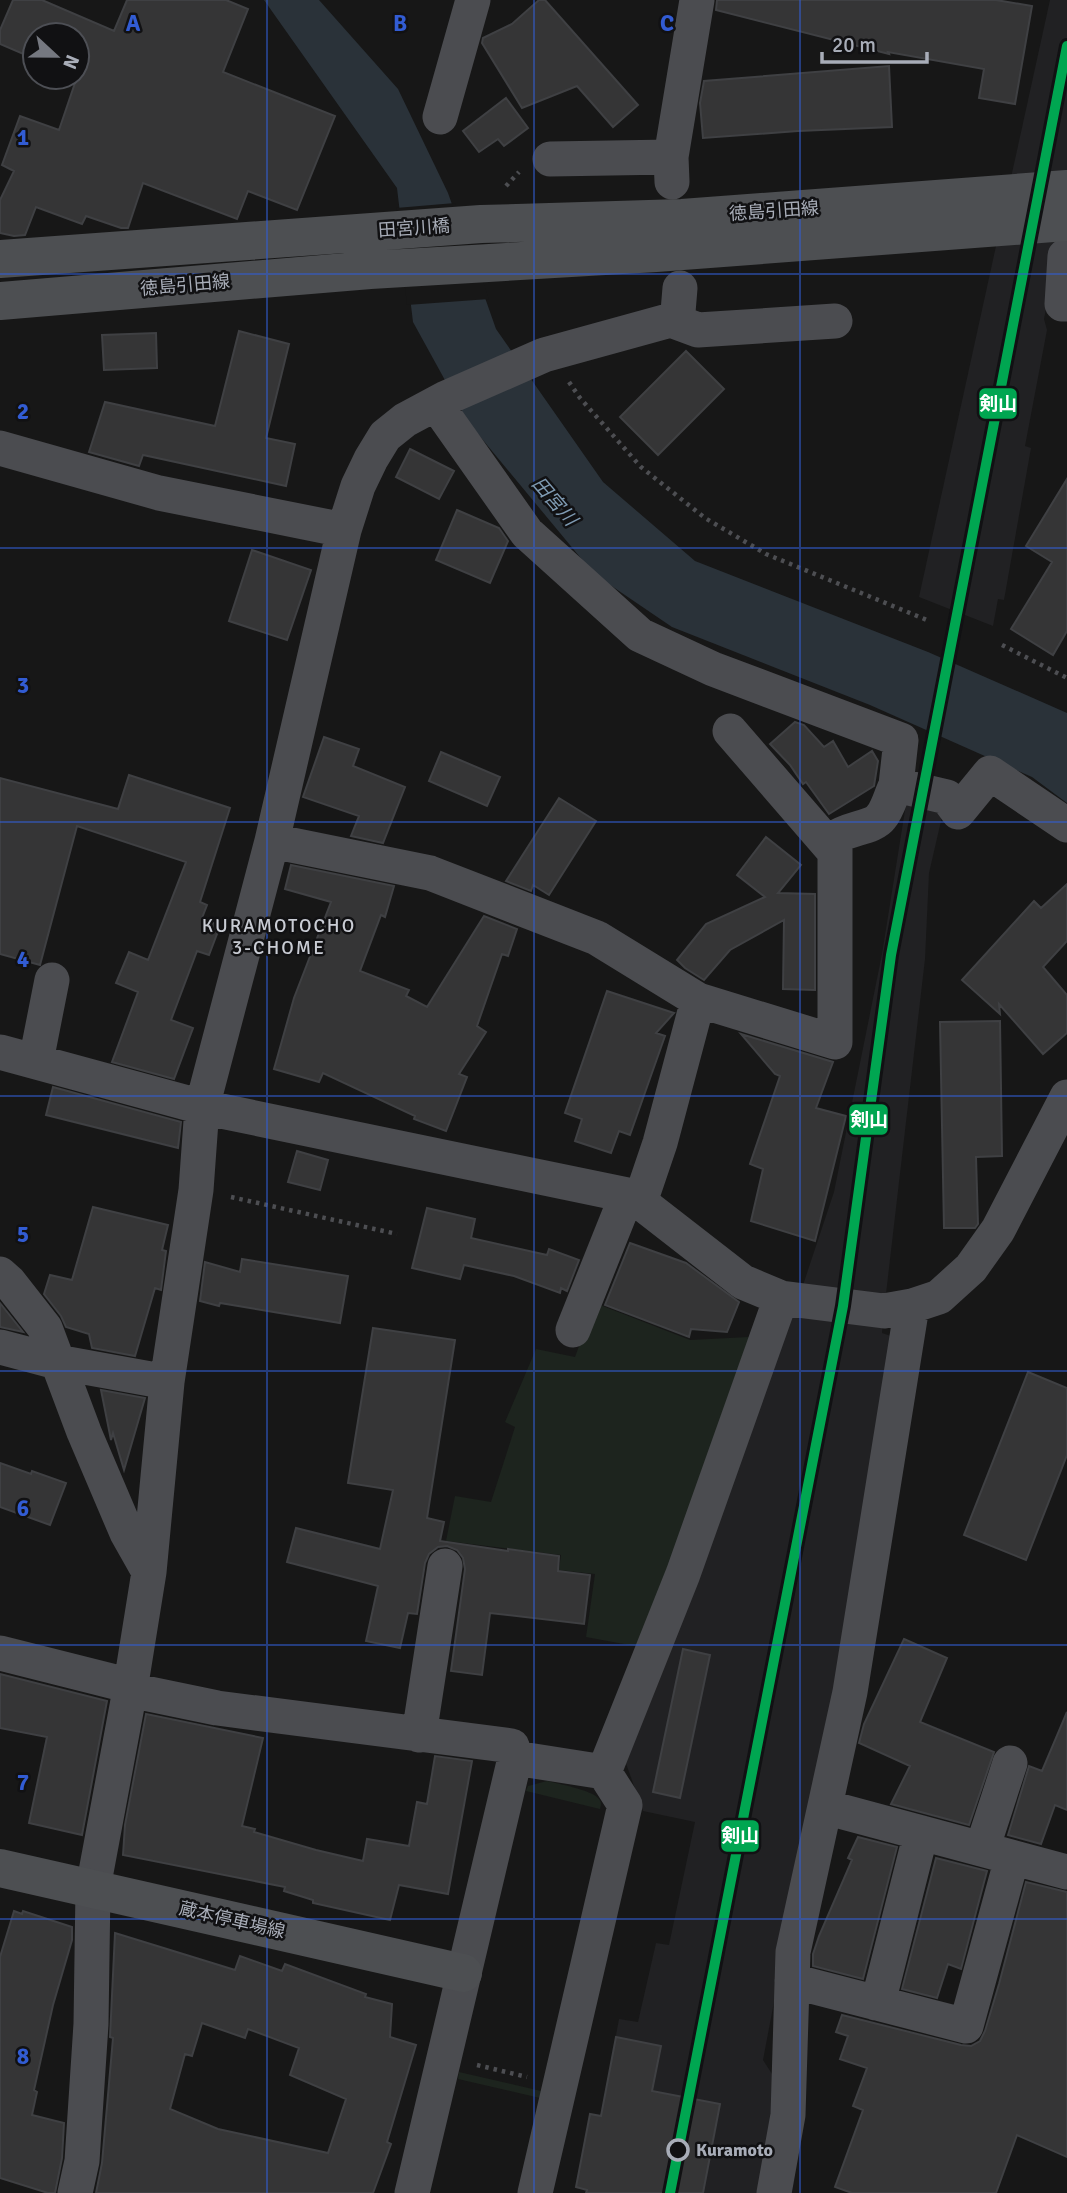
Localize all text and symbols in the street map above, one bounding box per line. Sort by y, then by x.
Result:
text: A [126,9,141,38]
text: B [393,9,407,38]
text: C [660,9,674,38]
north arrow [21,21,91,91]
scale bar [822,21,927,65]
text: 20 m [832,32,876,58]
text: N [57,51,84,73]
text: 1 [17,123,29,152]
street label: 徳島引田線 [728,197,820,225]
street label: 田宮川橋 [377,215,451,241]
street label: 徳島引田線 [139,270,231,300]
line badge: 剣山 [978,387,1018,420]
text: 剣山 [979,392,1017,416]
text: 2 [17,397,29,426]
water label: 田宮川 [526,472,583,533]
text: 3 [17,671,29,700]
district label: KURAMOTOCHO 3-CHOME [202,914,356,960]
text: 4 [17,945,29,974]
line badge: 剣山 [848,1103,889,1136]
text: 剣山 [850,1108,888,1132]
text: 5 [17,1220,29,1249]
text: 6 [17,1494,29,1523]
text: 7 [17,1768,29,1797]
line badge: 剣山 [720,1819,760,1853]
text: 剣山 [721,1824,759,1848]
street label: 蔵本停車場線 [177,1897,287,1943]
text: 8 [17,2042,29,2071]
marker: Kuramoto [667,2139,689,2161]
place label: Kuramoto [696,2139,773,2161]

